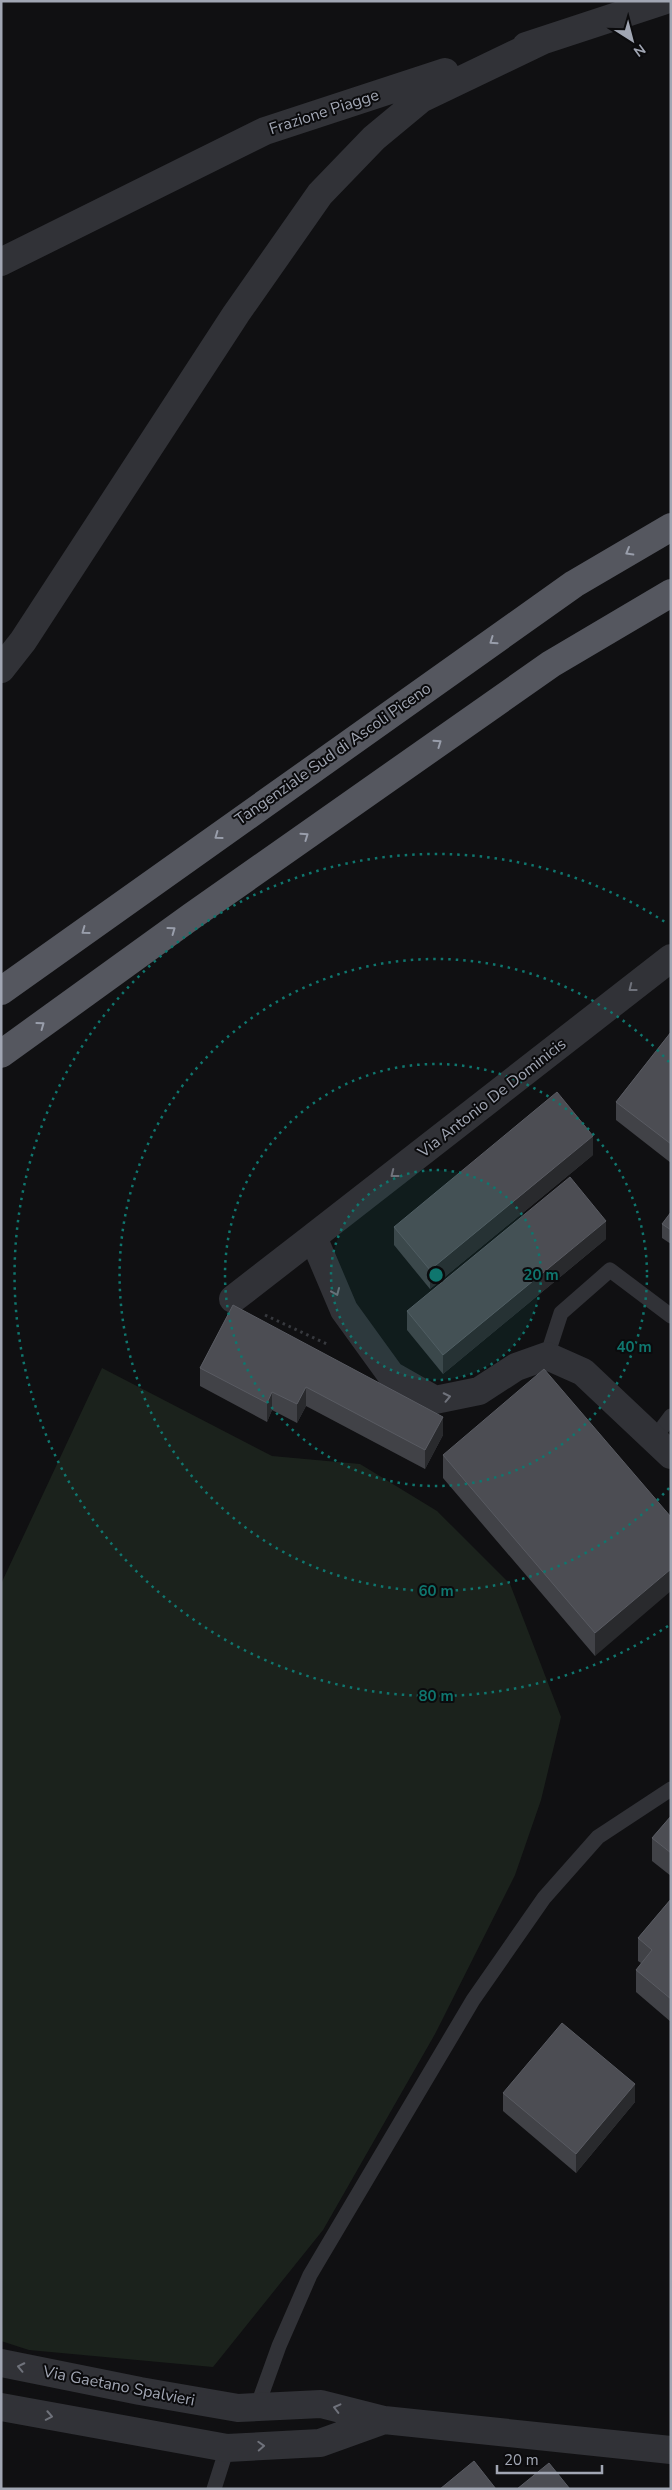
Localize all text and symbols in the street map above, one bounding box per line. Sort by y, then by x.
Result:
north arrow [607,15,657,65]
text: N [630,39,649,61]
street label: Frazione Piagge [266,84,382,140]
one-way arrow [625,546,634,556]
one-way arrow [489,635,499,644]
street label: Tangenziale Sud di Ascoli Piceno [231,678,436,830]
one-way arrow [432,740,442,749]
one-way arrow [214,830,223,839]
one-way arrow [299,833,309,842]
one-way arrow [81,925,91,934]
one-way arrow [166,927,176,936]
one-way arrow [628,982,638,991]
one-way arrow [35,1023,44,1031]
street label: Via Antonio De Dominicis [412,1033,571,1163]
one-way arrow [390,1168,400,1177]
text: 20 m [523,1265,559,1285]
centre of rings [427,1266,445,1284]
one-way arrow [331,1288,341,1296]
text: 40 m [616,1337,652,1357]
one-way arrow [443,1393,452,1403]
text: 60 m [418,1581,454,1601]
text: 80 m [418,1686,454,1706]
street label: Via Gaetano Spalvieri [40,2360,197,2412]
one-way arrow [17,2362,26,2372]
one-way arrow [332,2403,341,2414]
one-way arrow [45,2410,54,2421]
one-way arrow [258,2441,266,2451]
scale bar [497,2442,602,2474]
text: 20 m [504,2450,539,2470]

